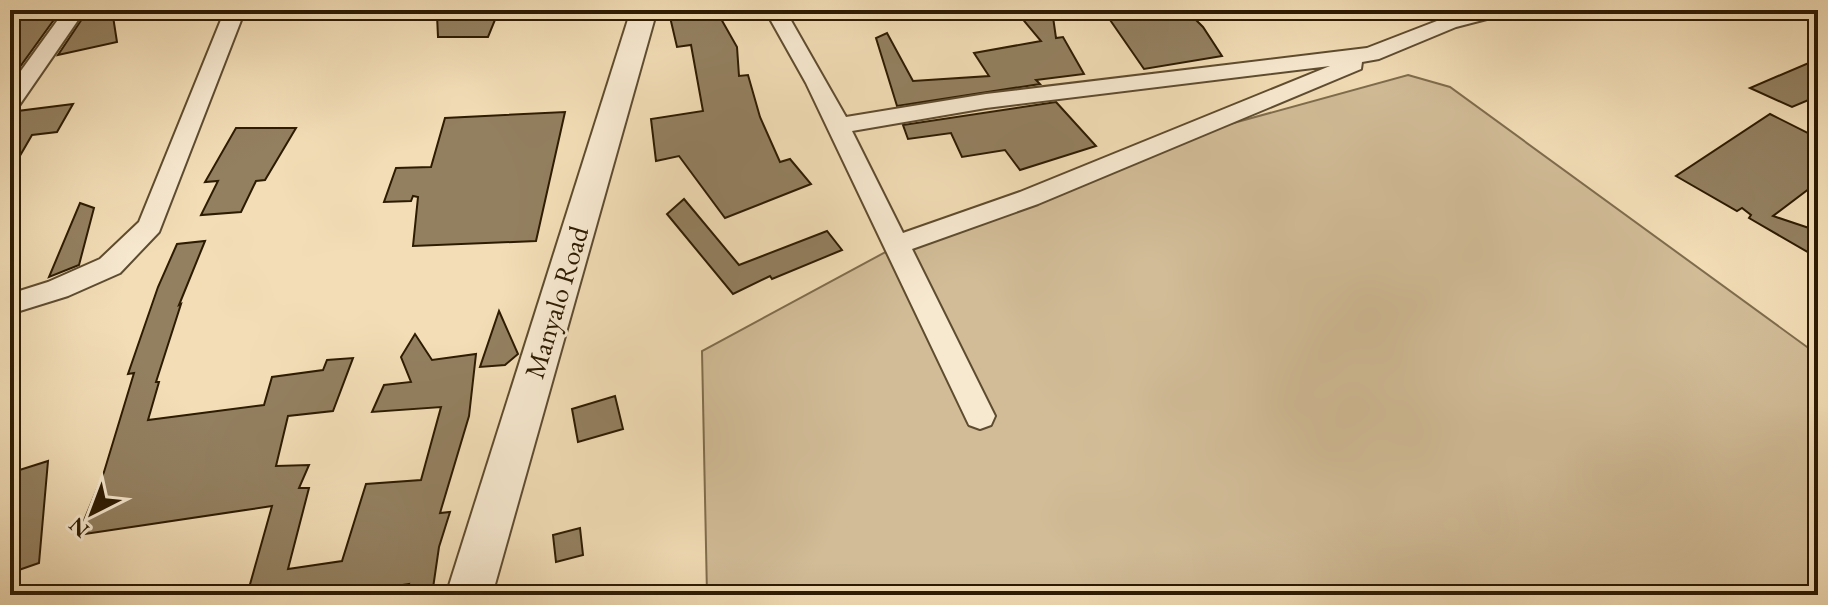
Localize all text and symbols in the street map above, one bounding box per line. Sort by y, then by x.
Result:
street label: Manyalo Road [516,221,596,382]
north arrow [52,473,132,553]
text: N [62,511,95,544]

